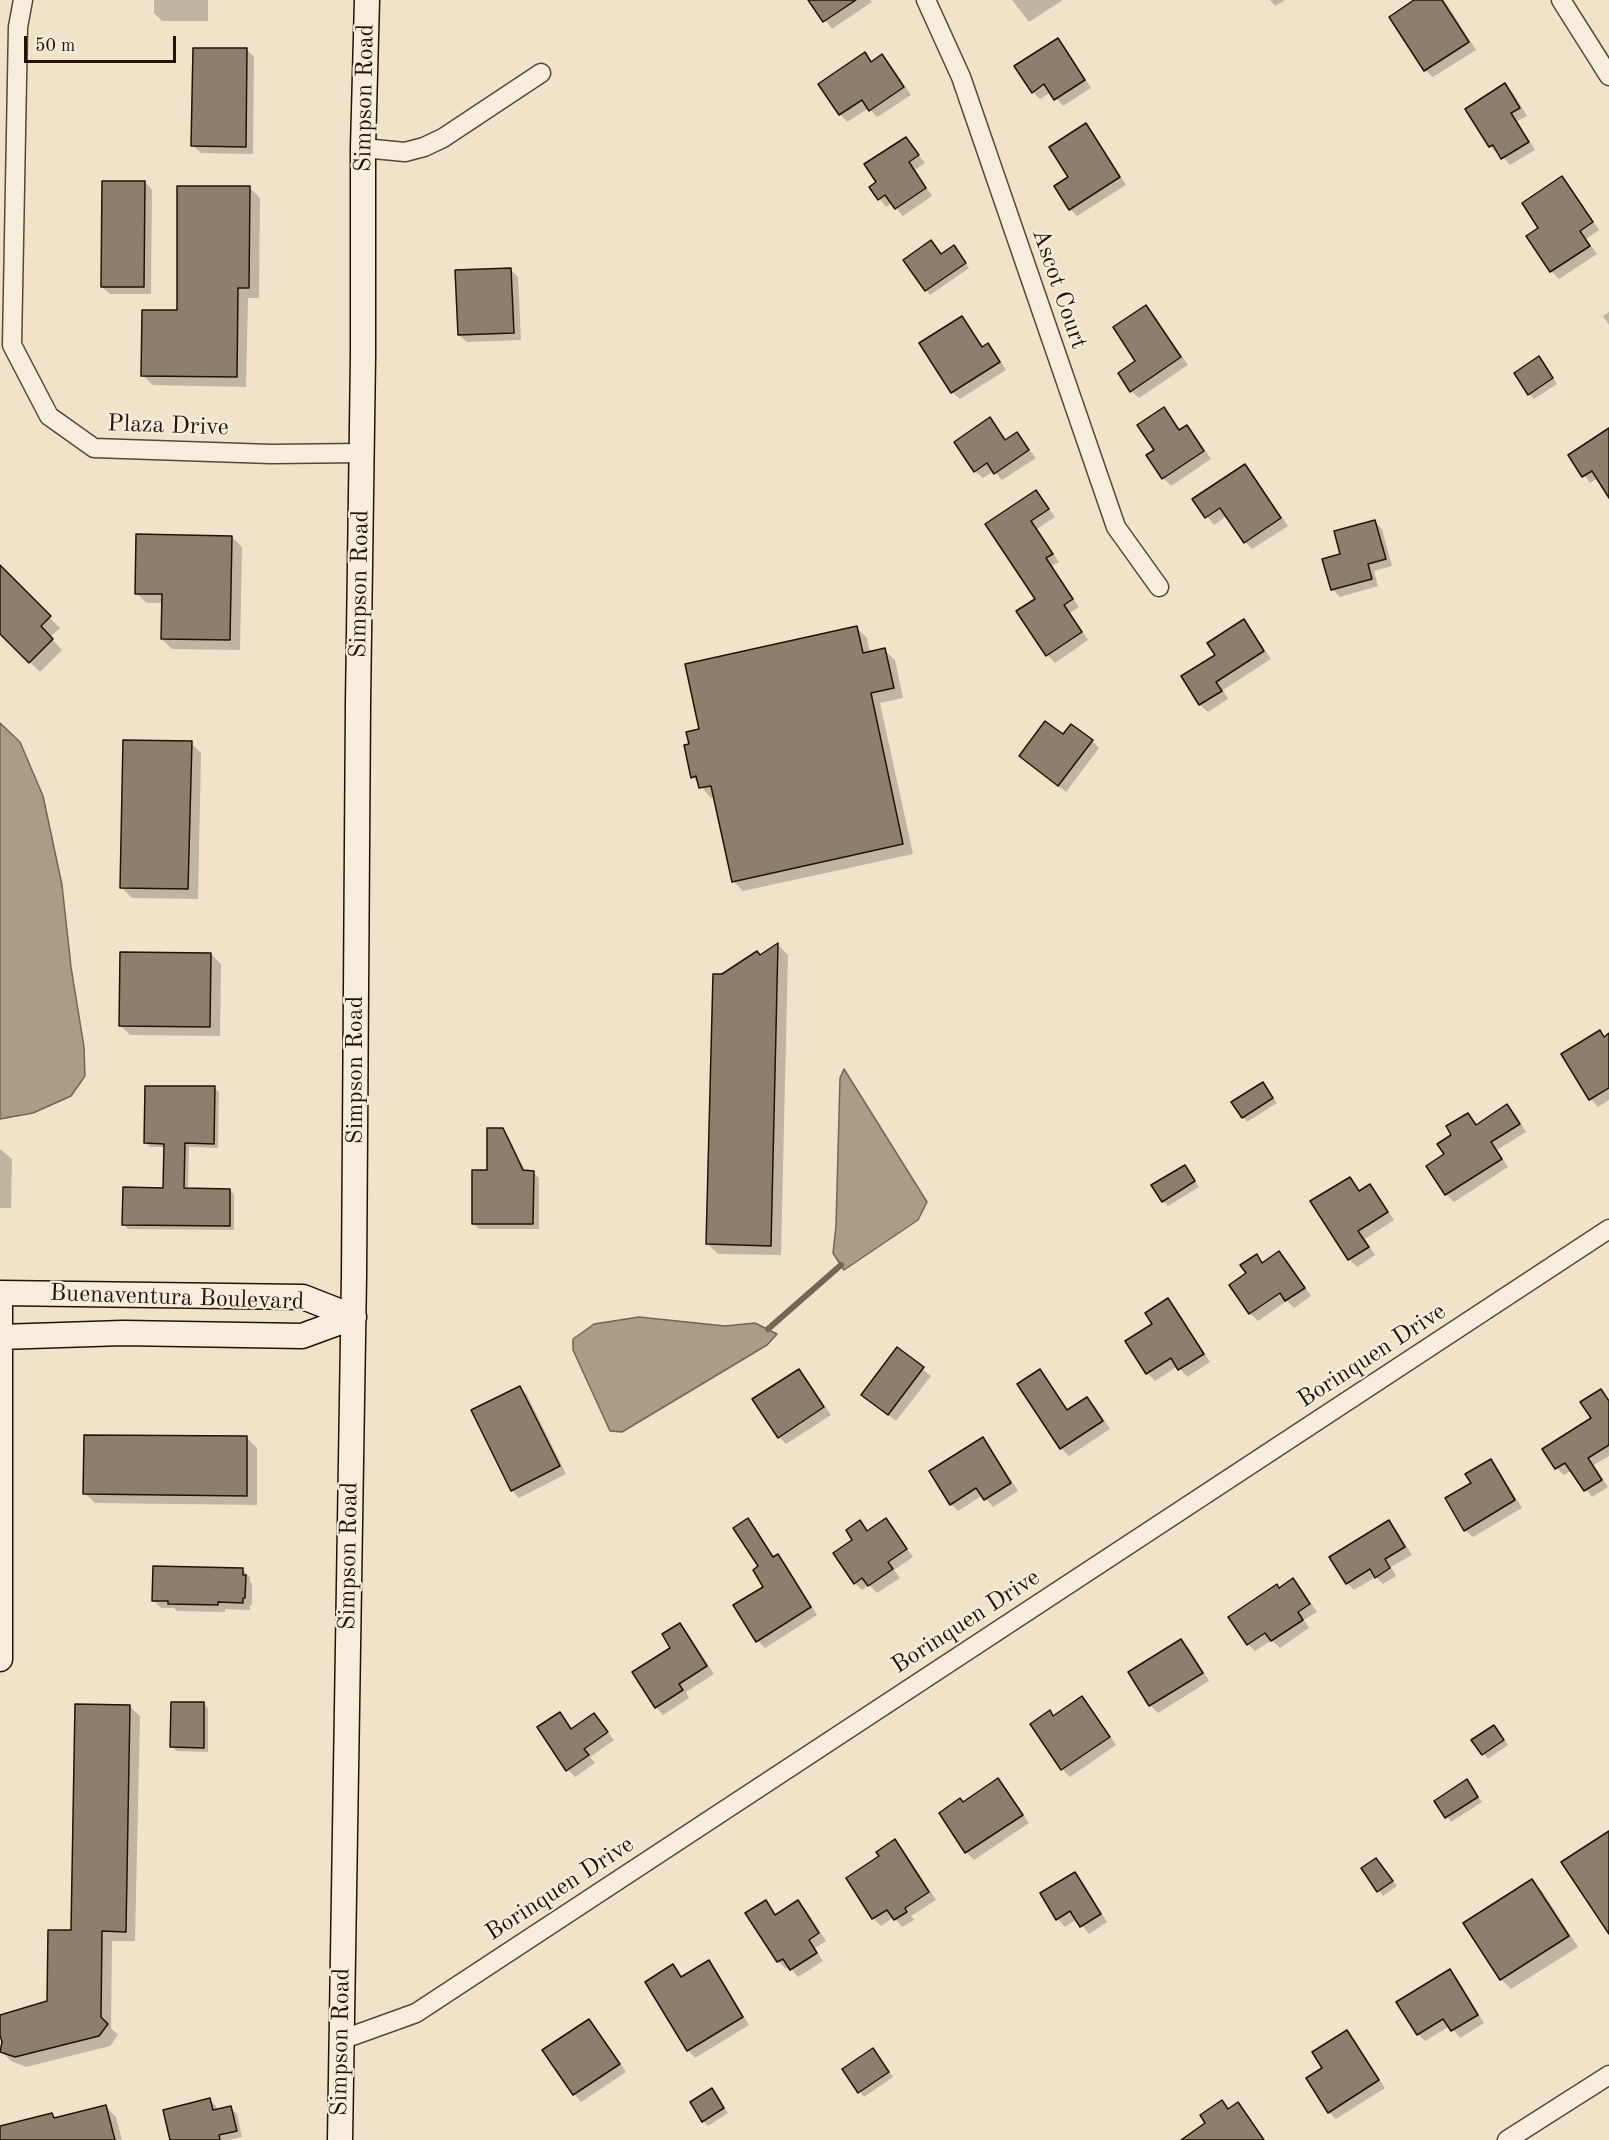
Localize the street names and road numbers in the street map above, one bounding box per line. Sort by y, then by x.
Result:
street label: Simpson Road [349,24,381,172]
street label: Ascot Court [1025,225,1093,353]
street label: Plaza Drive [107,409,229,443]
street label: Simpson Road [344,510,376,658]
street label: Simpson Road [342,996,370,1144]
street label: Buenaventura Boulevard [49,1279,305,1317]
street label: Borinquen Drive [1292,1297,1452,1415]
street label: Simpson Road [333,1482,365,1630]
street label: Borinquen Drive [886,1563,1046,1681]
street label: Borinquen Drive [480,1830,640,1948]
street label: Simpson Road [325,1968,357,2116]

